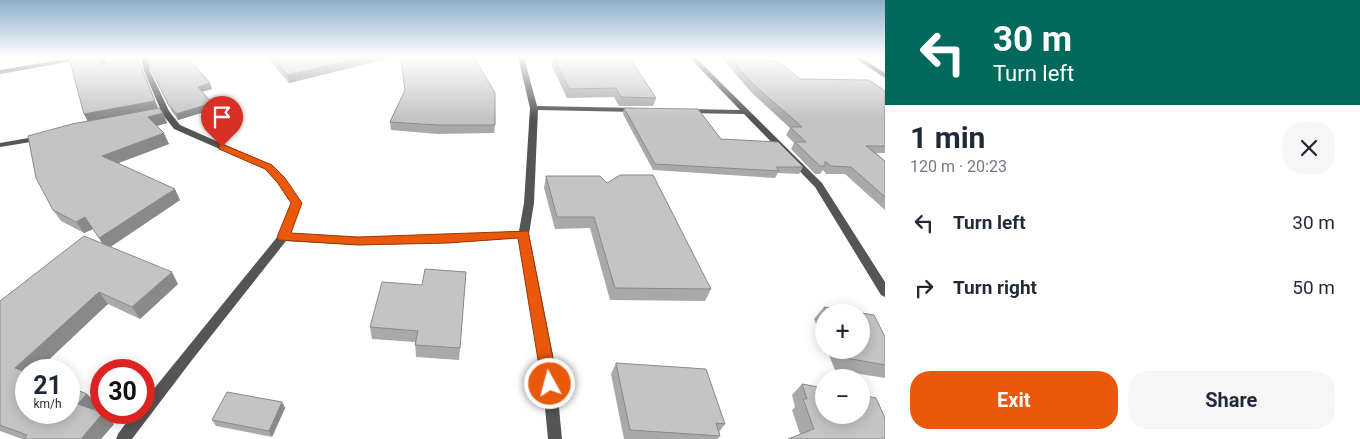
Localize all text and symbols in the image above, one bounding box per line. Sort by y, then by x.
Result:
text: 30 m [993,19,1072,60]
icon: left [910,20,975,85]
text: Turn left [993,61,1074,86]
pin [201,96,243,147]
icon: arrive [208,103,236,131]
text: 1 min [910,120,985,155]
button: close [1283,122,1335,174]
text: 120 m · 20:23 [910,157,1007,176]
icon: left [910,209,938,237]
text: Turn left [953,211,1026,234]
text: 30 m [1292,211,1335,234]
icon: right [910,274,938,302]
text: Turn right [953,276,1037,299]
text: 50 m [1292,276,1335,299]
map controls [815,304,870,424]
button: + [815,304,870,359]
position arrow [523,357,575,409]
speed limit sign: 30 [90,359,155,424]
button: − [815,369,870,424]
text: 21 [33,371,62,400]
button: Exit [910,371,1118,429]
button: Share [1128,371,1335,429]
text: km/h [33,397,62,411]

